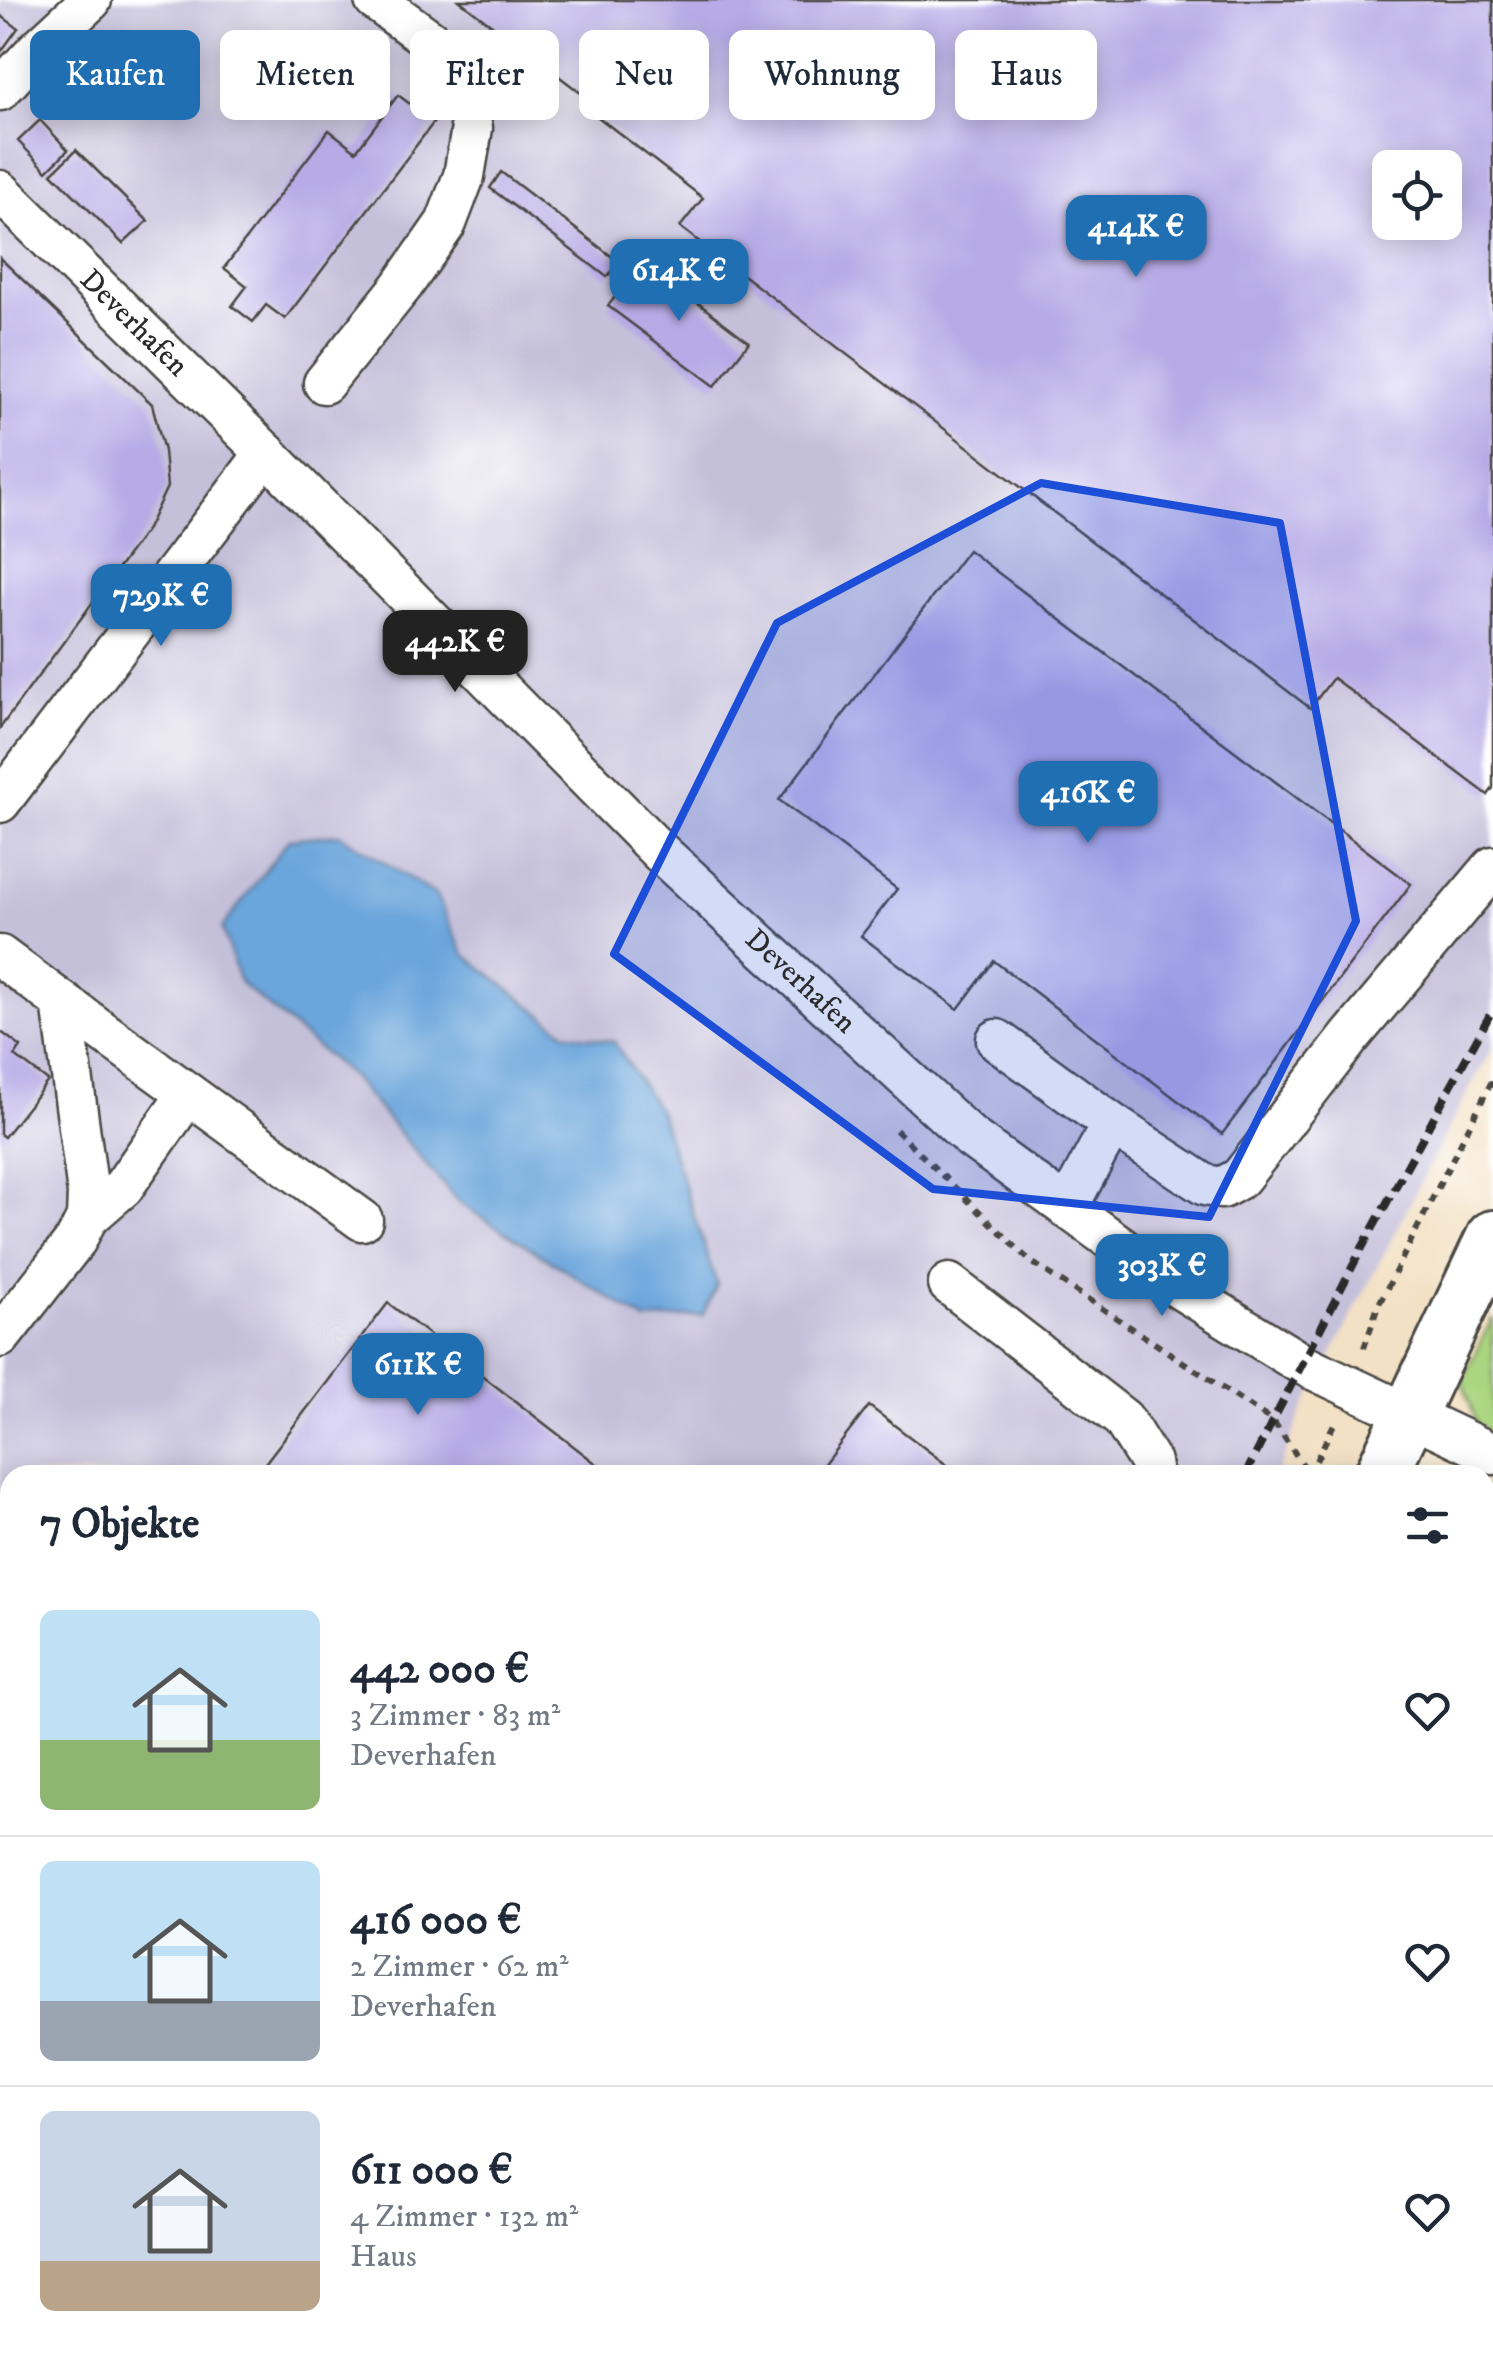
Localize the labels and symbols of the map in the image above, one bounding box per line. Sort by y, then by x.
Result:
pin: 414K € [1055,195,1217,280]
pin: 614K € [598,239,760,324]
street label: Deverhafen [72,262,196,385]
pin: 729K € [80,564,242,649]
pin: 442K € [374,610,536,695]
pin: 416K € [1007,761,1169,846]
street label: Deverhafen [737,921,864,1042]
pin: 303K € [1081,1234,1243,1319]
pin: 611K € [337,1333,499,1418]

